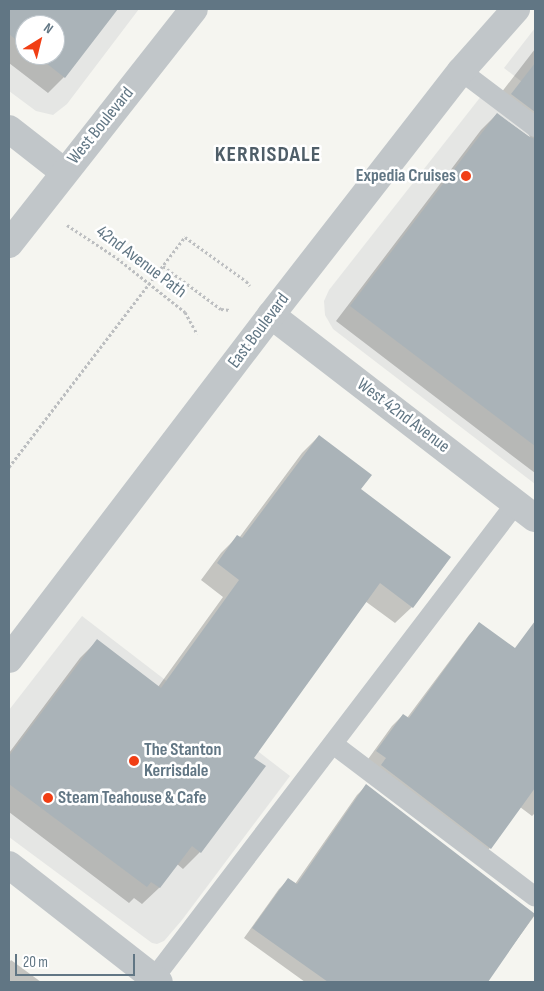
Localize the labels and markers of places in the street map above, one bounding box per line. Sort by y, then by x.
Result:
place label: Expedia Cruises [356,165,456,187]
marker: Expedia Cruises [460,170,472,182]
place label: The Stanton Kerrisdale [144,740,221,782]
marker: The Stanton Kerrisdale [128,755,140,767]
place label: Steam Teahouse & Cafe [58,787,206,809]
marker: Steam Teahouse & Cafe [42,792,54,804]

